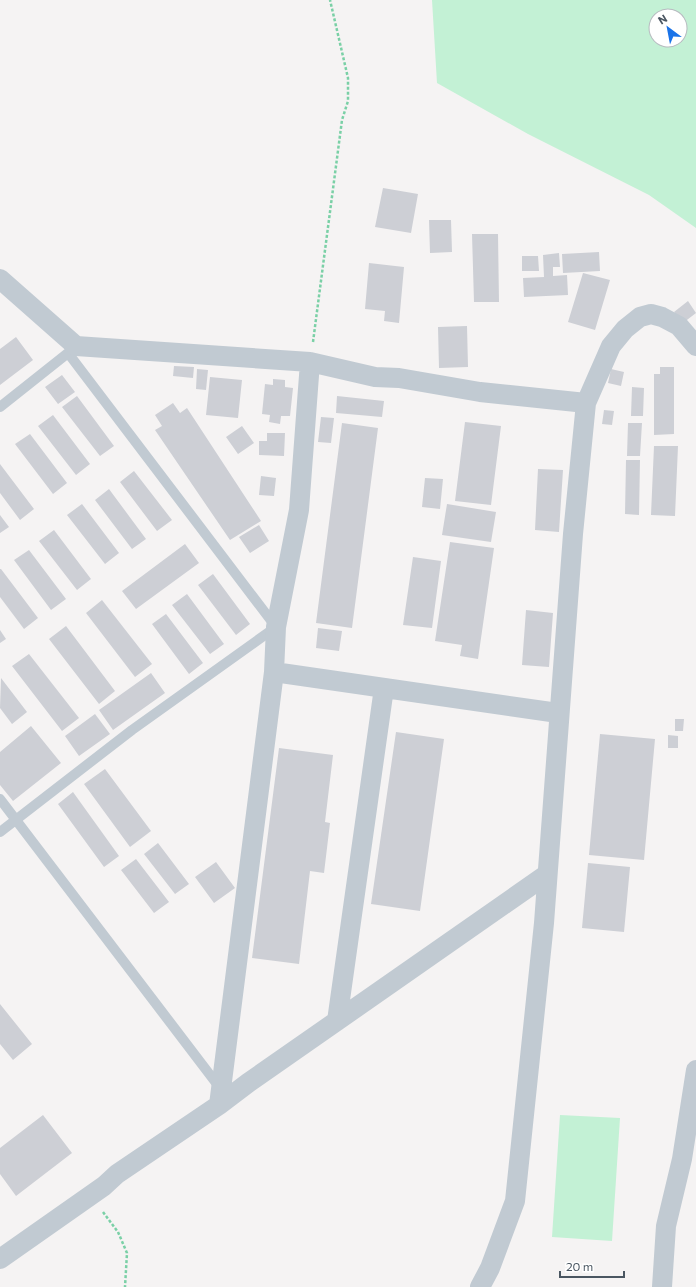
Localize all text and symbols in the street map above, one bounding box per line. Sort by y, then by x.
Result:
north arrow [648,8,688,48]
text: N [655,11,669,27]
scale bar [560,1253,624,1279]
text: 20 m [566,1259,593,1273]

